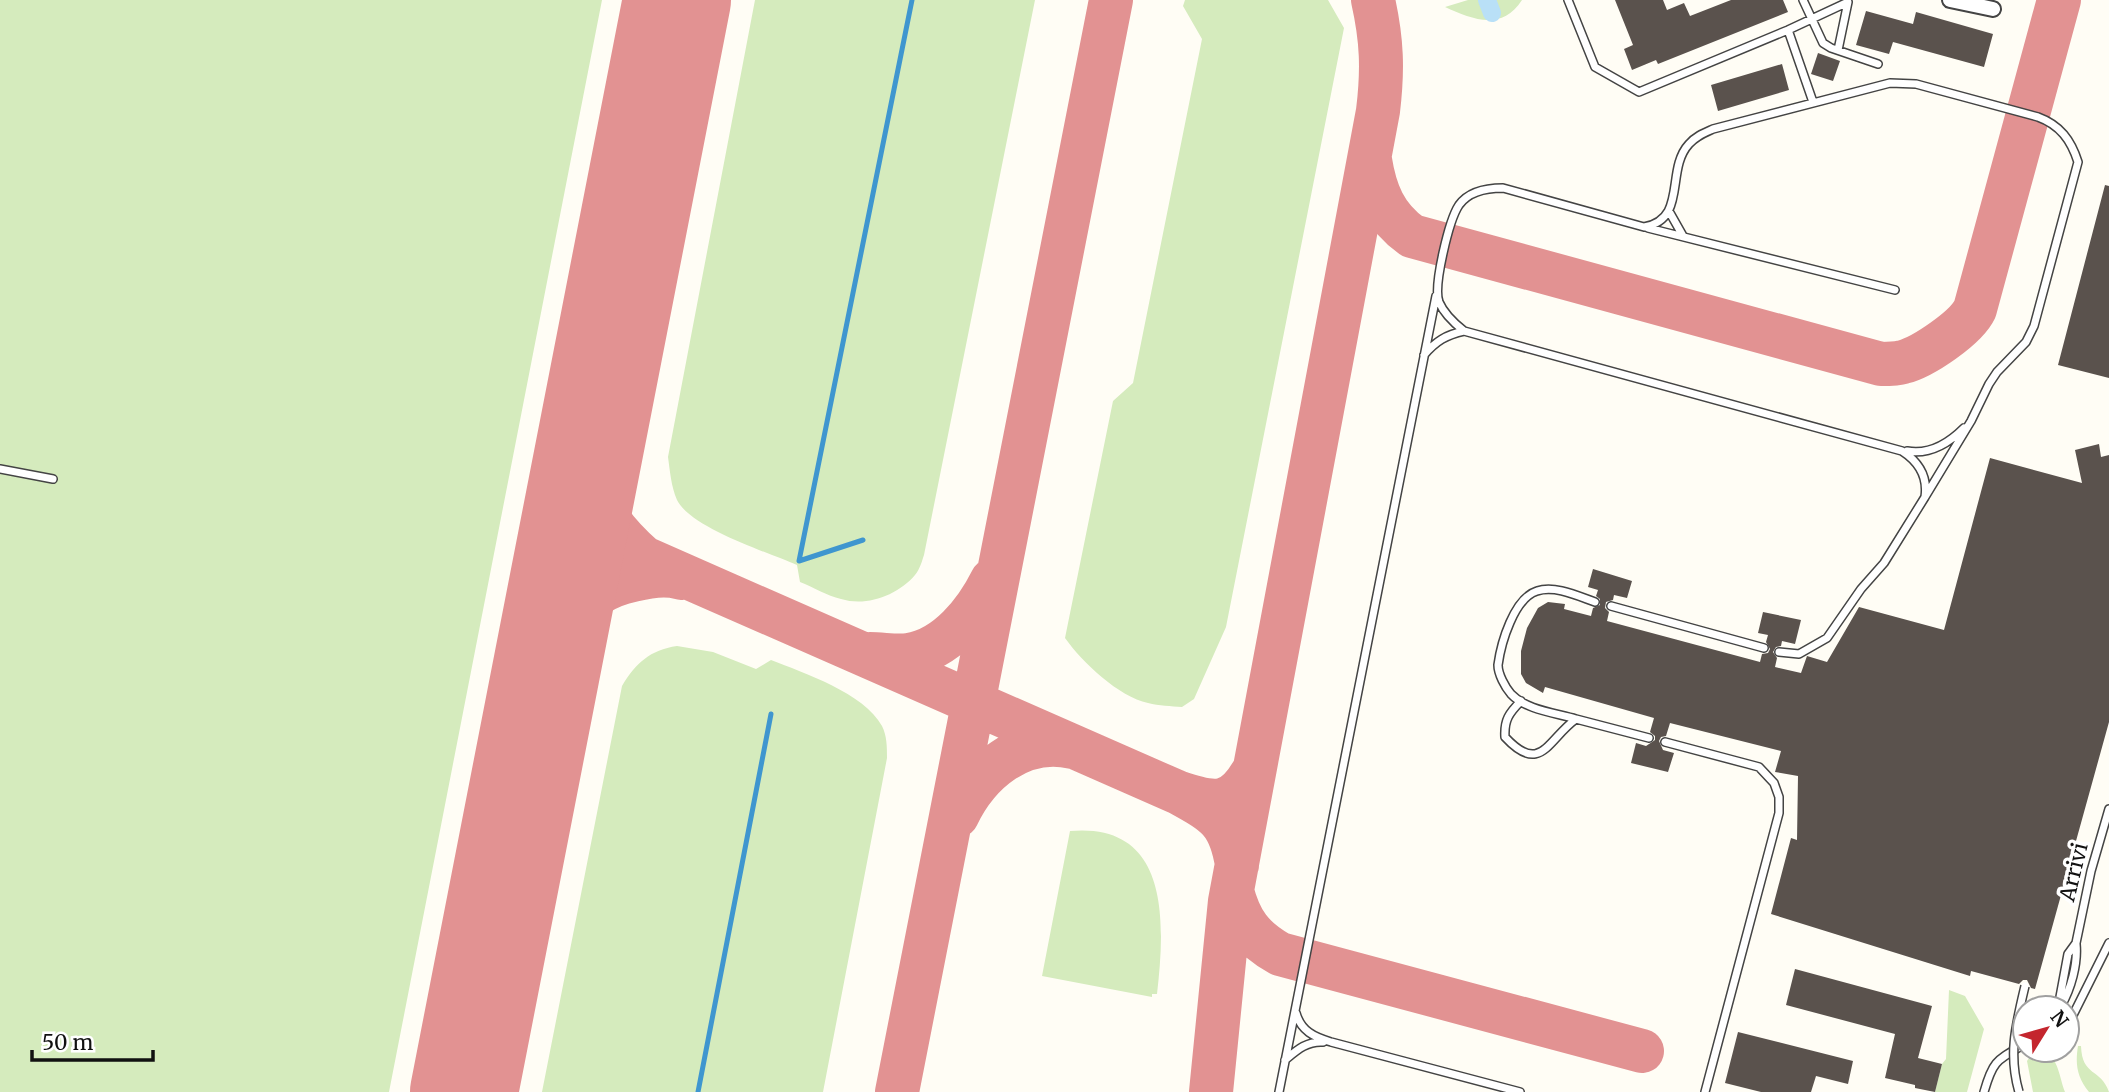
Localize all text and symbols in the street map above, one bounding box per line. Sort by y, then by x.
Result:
street label: Arrivi [2053,840,2094,905]
north arrow [2011,994,2081,1064]
text: N [2045,1006,2074,1032]
scale bar [32,1018,152,1062]
text: 50 m [42,1029,93,1056]

